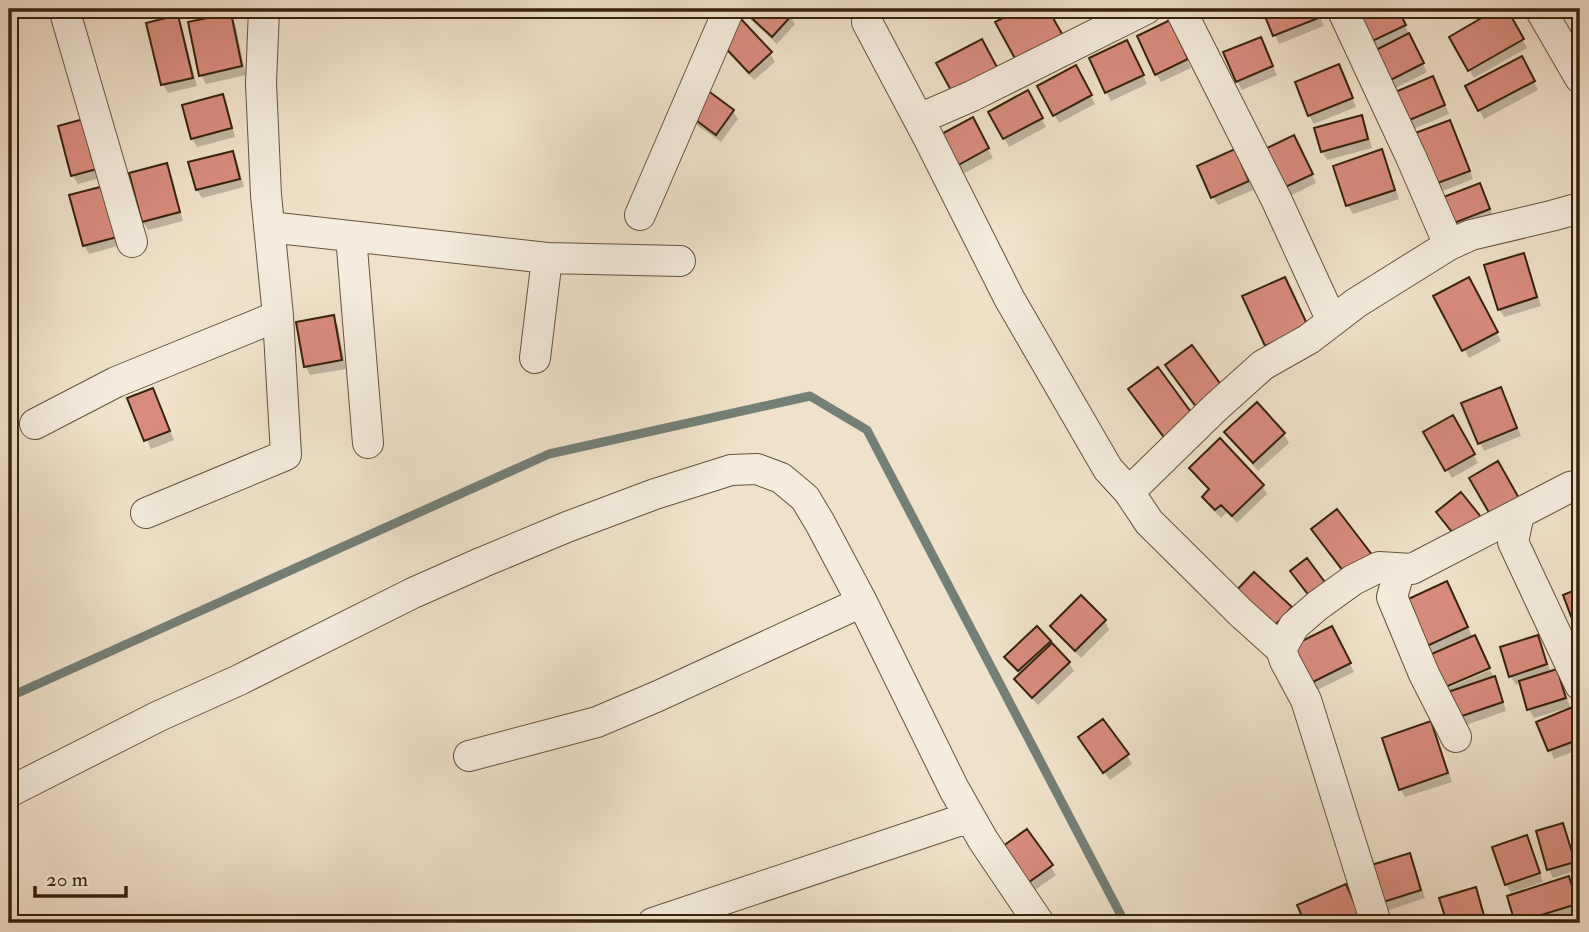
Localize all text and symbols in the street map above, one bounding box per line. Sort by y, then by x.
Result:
scale bar [35,855,126,899]
text: 20 m [46,866,88,893]

